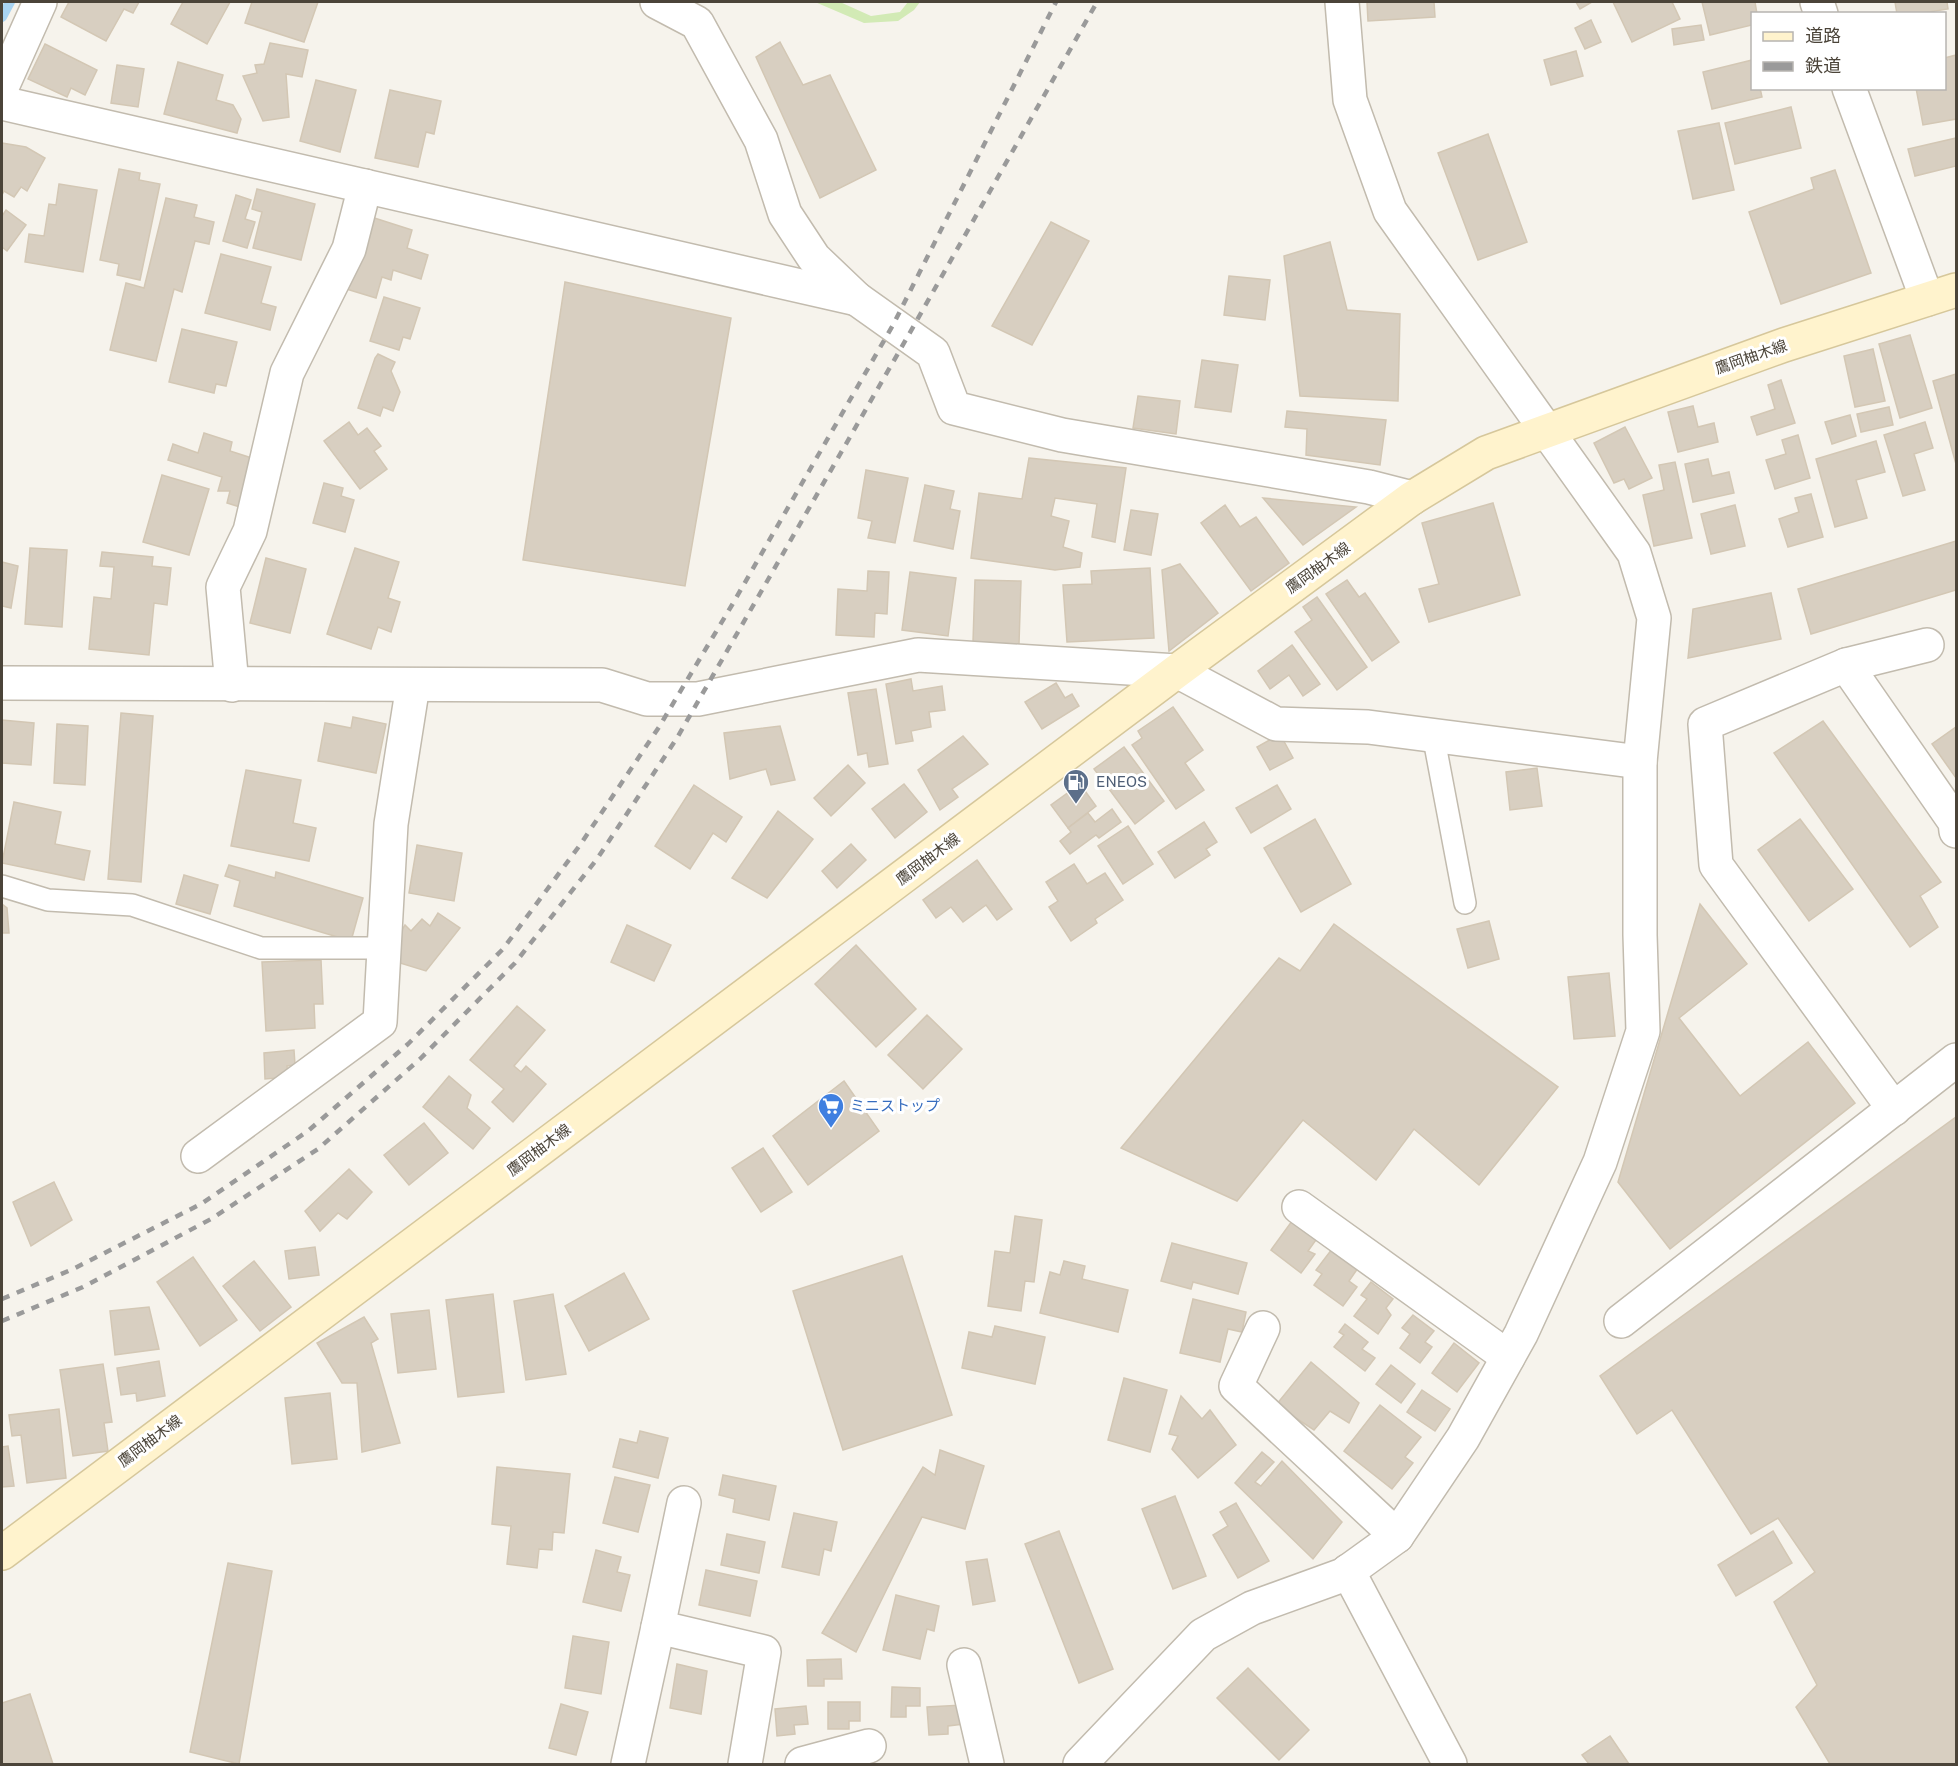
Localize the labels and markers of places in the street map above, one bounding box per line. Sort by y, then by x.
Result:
fuel station icon: ENEOS [1061,767,1091,805]
place label: ENEOS [1096,773,1147,790]
supermarket icon: ミニストップ [816,1091,846,1129]
place label: ミニストップ [850,1097,940,1114]

